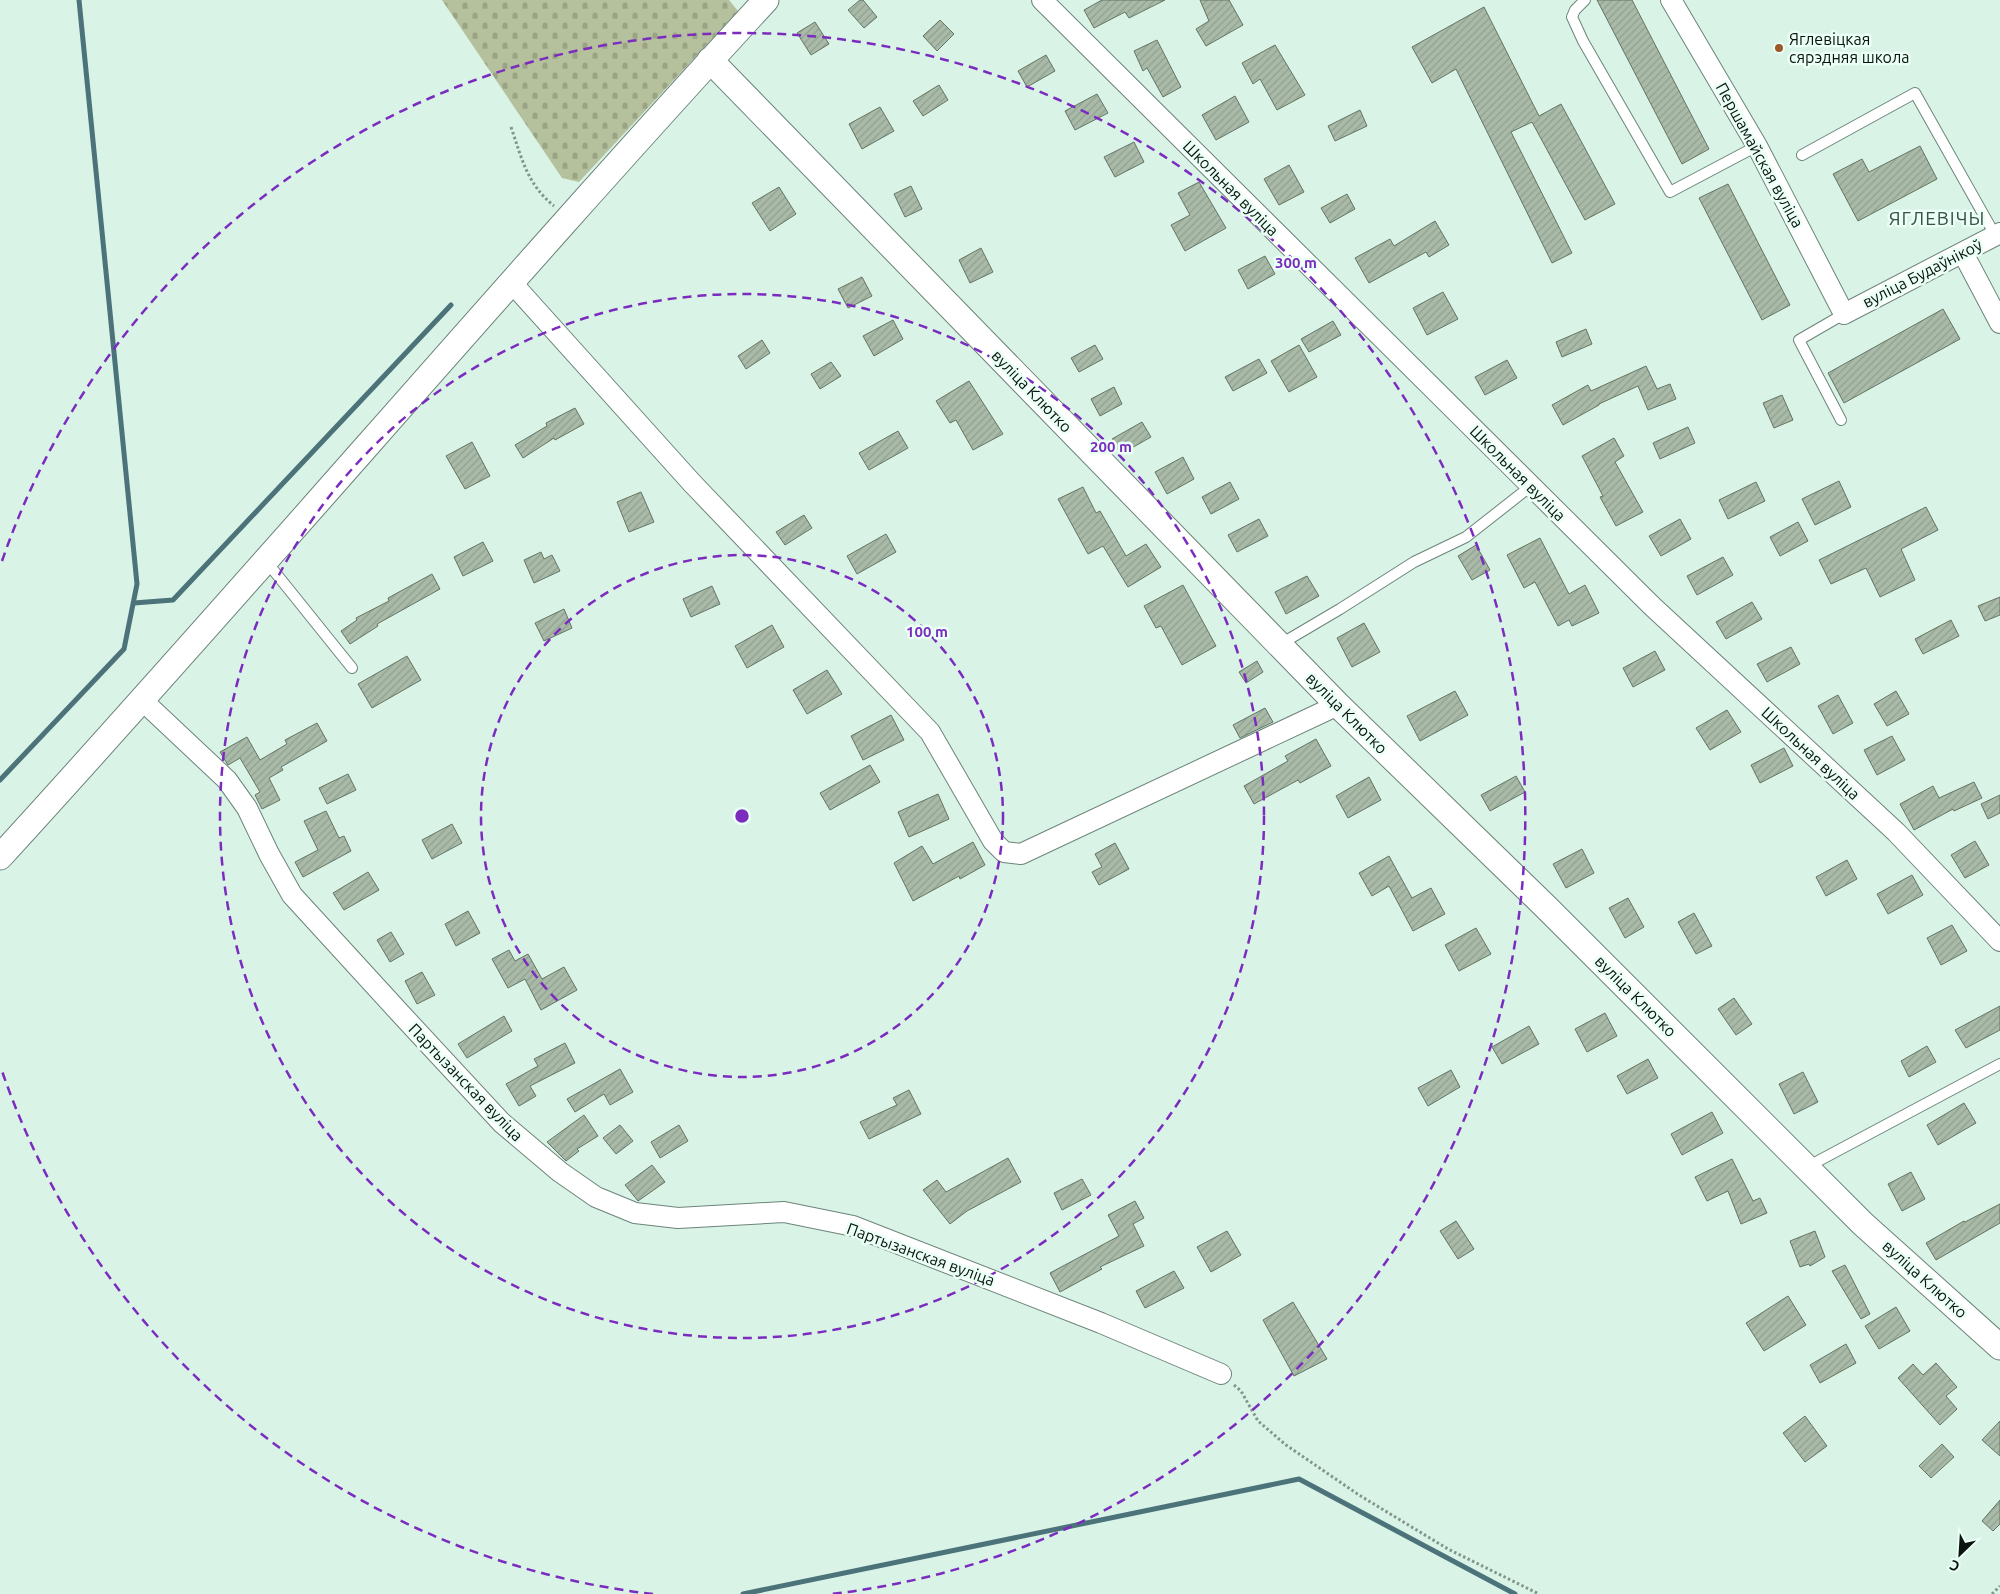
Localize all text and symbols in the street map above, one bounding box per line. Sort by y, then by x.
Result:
place label: Яглевіцкая сярэдняя школа [1789,30,1910,66]
marker: Яглевіцкая сярэдняя школа [1773,42,1785,54]
street label: Першамайская вуліца [1713,79,1807,231]
street label: Школьная вуліца [1180,137,1282,239]
district label: ЯГЛЕВІЧЫ [1889,207,1985,229]
street label: вуліца Будаўнікоў [1859,235,1985,311]
text: 300 m [1275,254,1317,271]
street label: вуліца Клютко [988,346,1076,436]
street label: Школьная вуліца [1467,422,1569,524]
text: 200 m [1090,438,1132,455]
text: 100 m [906,623,948,640]
street label: вуліца Клютко [1303,669,1391,757]
street label: Школьная вуліца [1758,703,1864,803]
centre of rings [733,807,751,825]
street label: вуліца Клютко [1592,952,1680,1040]
street label: Партызанская вуліца [405,1020,527,1144]
street label: Партызанская вуліца [845,1219,997,1289]
street label: вуліца Клютко [1879,1236,1971,1322]
north arrow [1935,1529,1985,1579]
text: С [1947,1557,1962,1575]

